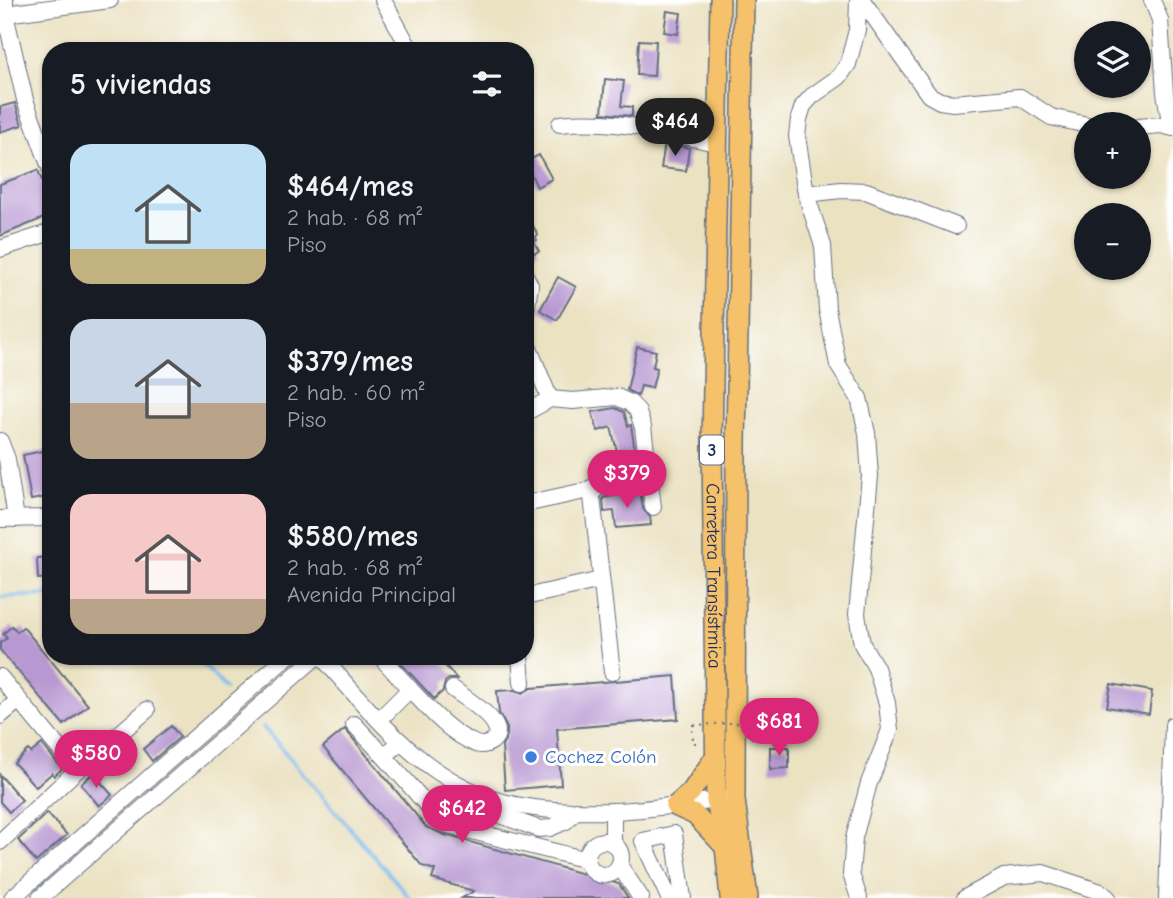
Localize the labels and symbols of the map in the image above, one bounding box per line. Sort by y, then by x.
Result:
pin: $464 [634,99,716,158]
road number: 3 [700,436,724,464]
pin: $379 [586,450,668,510]
street label: Carretera Transístmica [701,483,726,669]
pin: $681 [738,698,820,758]
pin: $580 [55,730,137,790]
place label: Cochez Colón [545,746,657,768]
marker: Cochez Colón [523,749,539,765]
pin: $642 [421,786,503,845]

